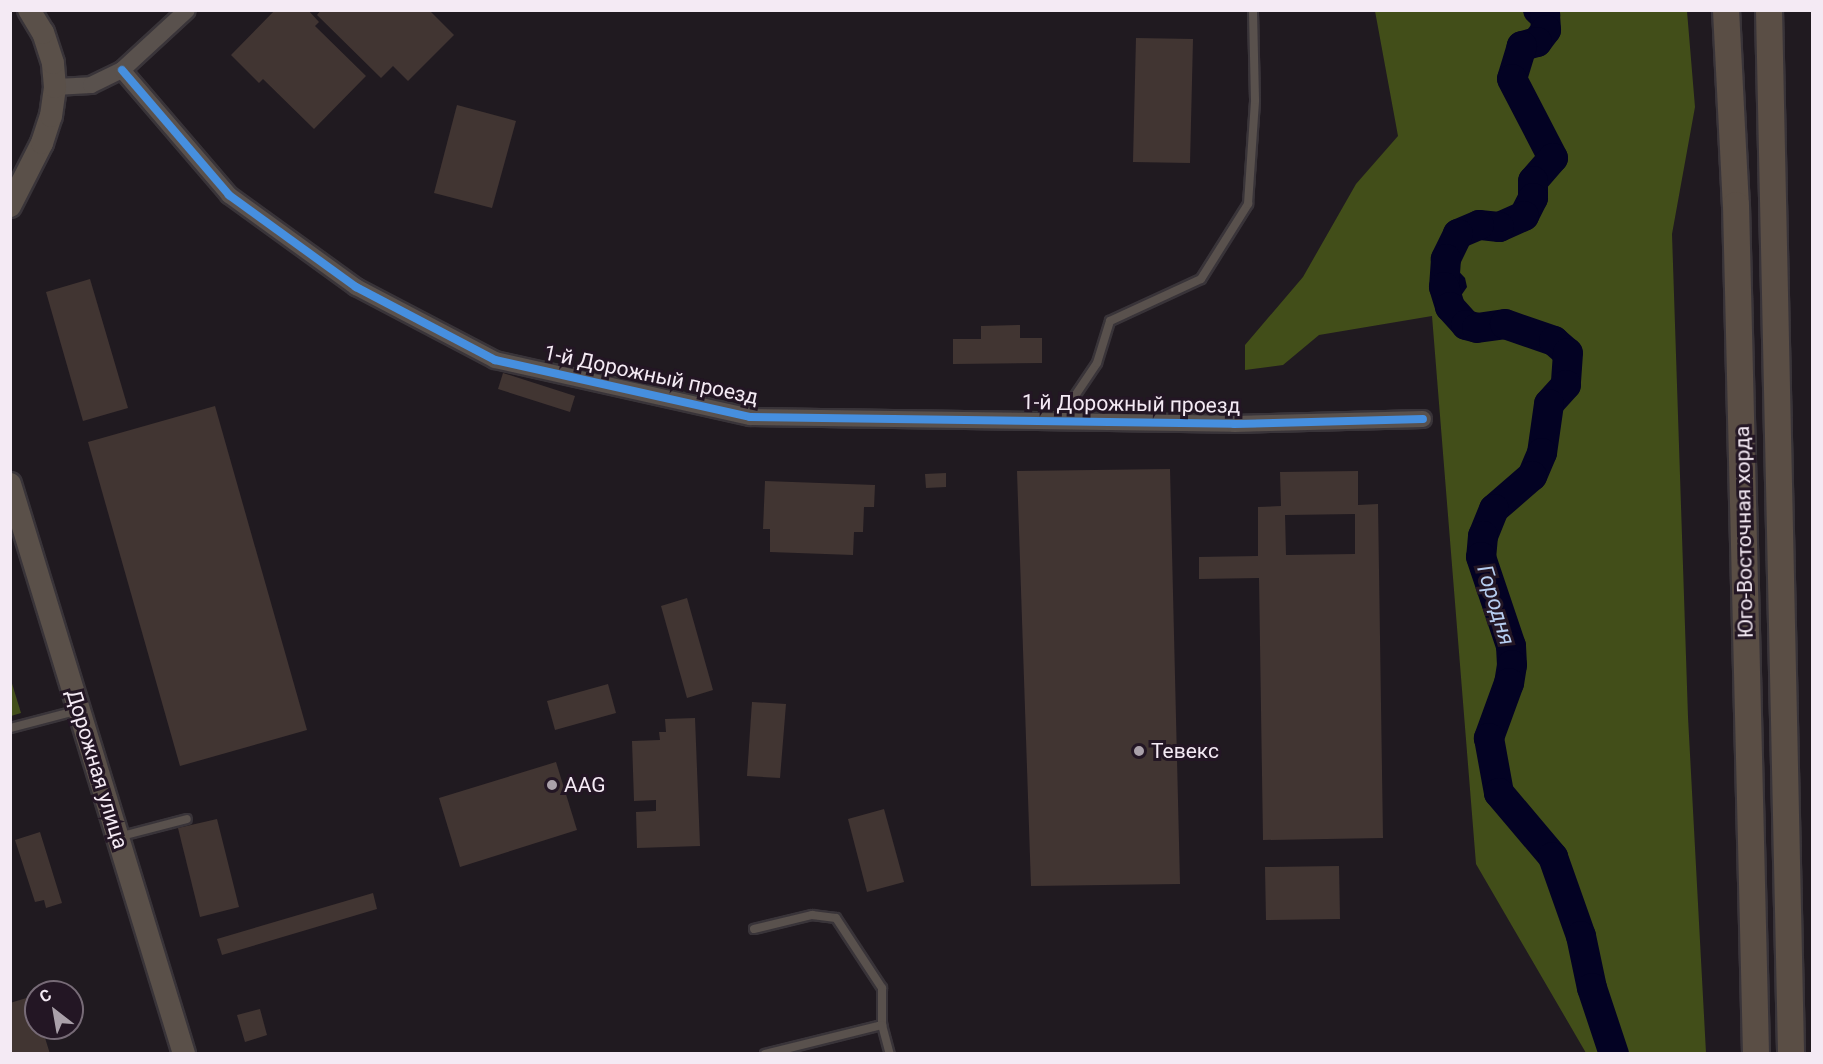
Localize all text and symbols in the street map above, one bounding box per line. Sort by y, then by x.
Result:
street label: 1-й Дорожный проезд [542,340,760,410]
street label: 1-й Дорожный проезд [1022,389,1240,419]
street label: Юго-Восточная хорда [1730,426,1758,638]
water label: Городня [1471,562,1521,648]
street label: Дорожная улица [61,686,133,852]
place label: Тевекс [1151,738,1219,764]
marker: Тевекс [1132,744,1146,758]
place label: AAG [564,772,606,798]
marker: AAG [545,778,559,792]
north arrow [24,980,84,1040]
text: С [36,985,55,1007]

